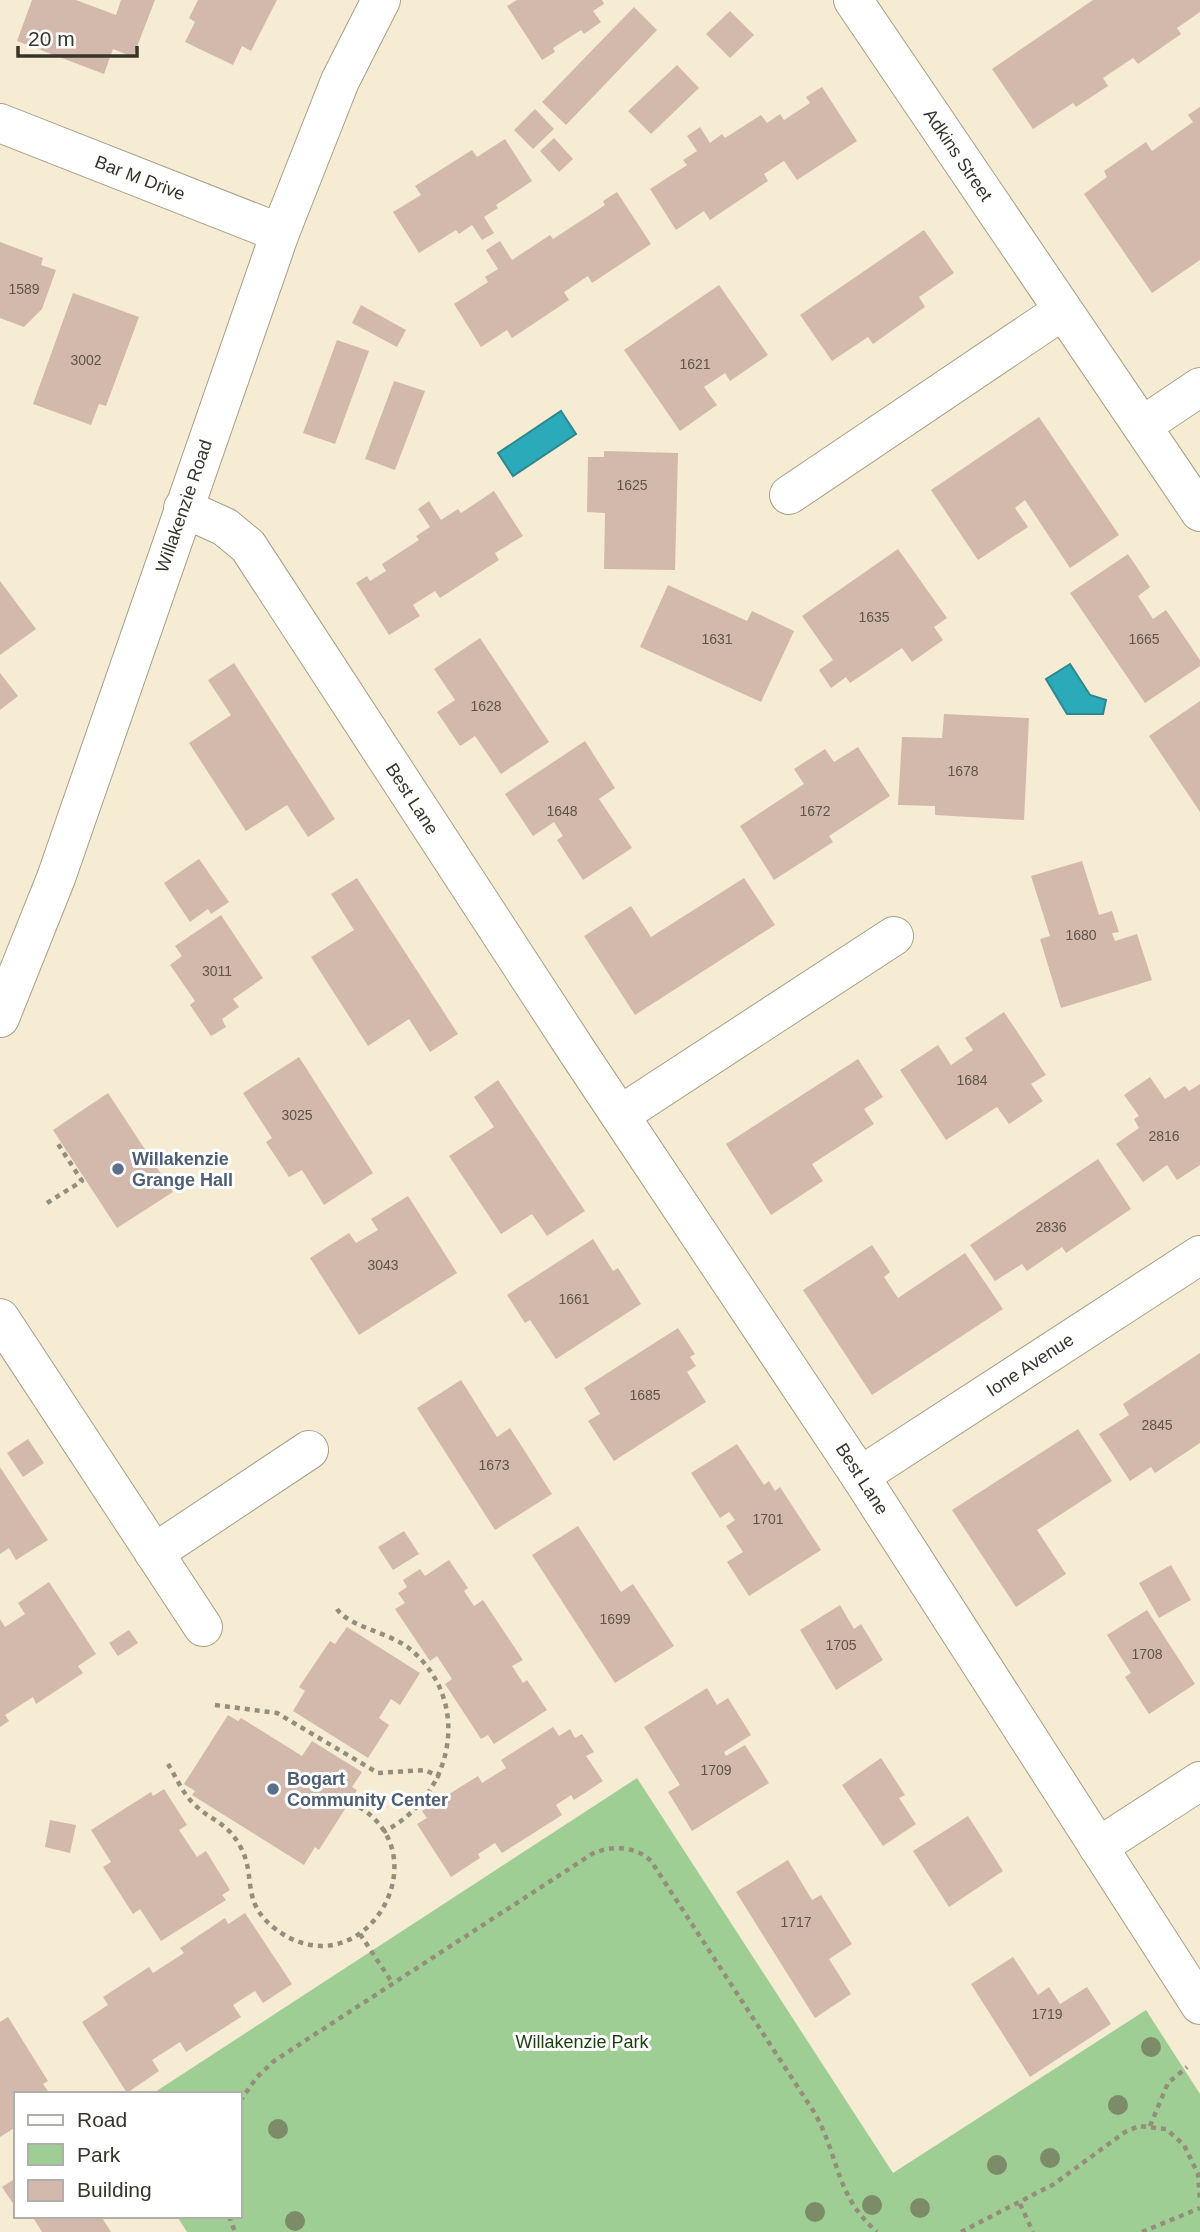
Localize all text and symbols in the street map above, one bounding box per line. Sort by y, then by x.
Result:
scale bar [18,14,136,58]
text: 20 m [28,27,75,50]
street label: Adkins Street [920,105,996,205]
street label: Bar M Drive [92,152,188,204]
house number: 1589 [8,281,40,297]
house number: 3002 [70,352,102,368]
house number: 1621 [679,356,711,372]
street label: Willakenzie Road [152,437,216,575]
house number: 1625 [616,477,648,493]
house number: 1635 [858,609,890,625]
house number: 1631 [701,631,733,647]
house number: 1665 [1128,631,1160,647]
house number: 1628 [470,698,502,714]
street label: Best Lane [382,760,442,838]
house number: 1678 [947,763,979,779]
house number: 1648 [546,803,578,819]
house number: 1672 [799,803,831,819]
house number: 1680 [1065,927,1097,943]
house number: 3011 [202,963,232,979]
house number: 1684 [956,1072,988,1088]
house number: 3025 [281,1107,313,1123]
house number: 2816 [1148,1128,1180,1144]
place label: Willakenzie Grange Hall [132,1149,233,1190]
marker: Willakenzie Grange Hall [110,1161,126,1177]
house number: 2836 [1035,1219,1067,1235]
house number: 3043 [367,1257,399,1273]
house number: 1661 [558,1291,590,1307]
street label: Ione Avenue [983,1329,1077,1401]
house number: 1685 [629,1387,661,1403]
house number: 2845 [1141,1417,1173,1433]
street label: Best Lane [832,1440,892,1518]
house number: 1673 [478,1457,510,1473]
house number: 1701 [752,1511,784,1527]
house number: 1699 [599,1611,631,1627]
house number: 1705 [825,1637,857,1653]
house number: 1708 [1131,1646,1163,1662]
house number: 1709 [700,1762,732,1778]
place label: Bogart Community Center [287,1769,448,1810]
marker: Bogart Community Center [265,1781,281,1797]
house number: 1717 [780,1914,812,1930]
house number: 1719 [1031,2006,1063,2022]
park label: Willakenzie Park [515,2032,650,2052]
legend [14,2092,242,2218]
text: Road [77,2108,127,2131]
text: Park [77,2143,121,2166]
text: Building [77,2178,152,2201]

